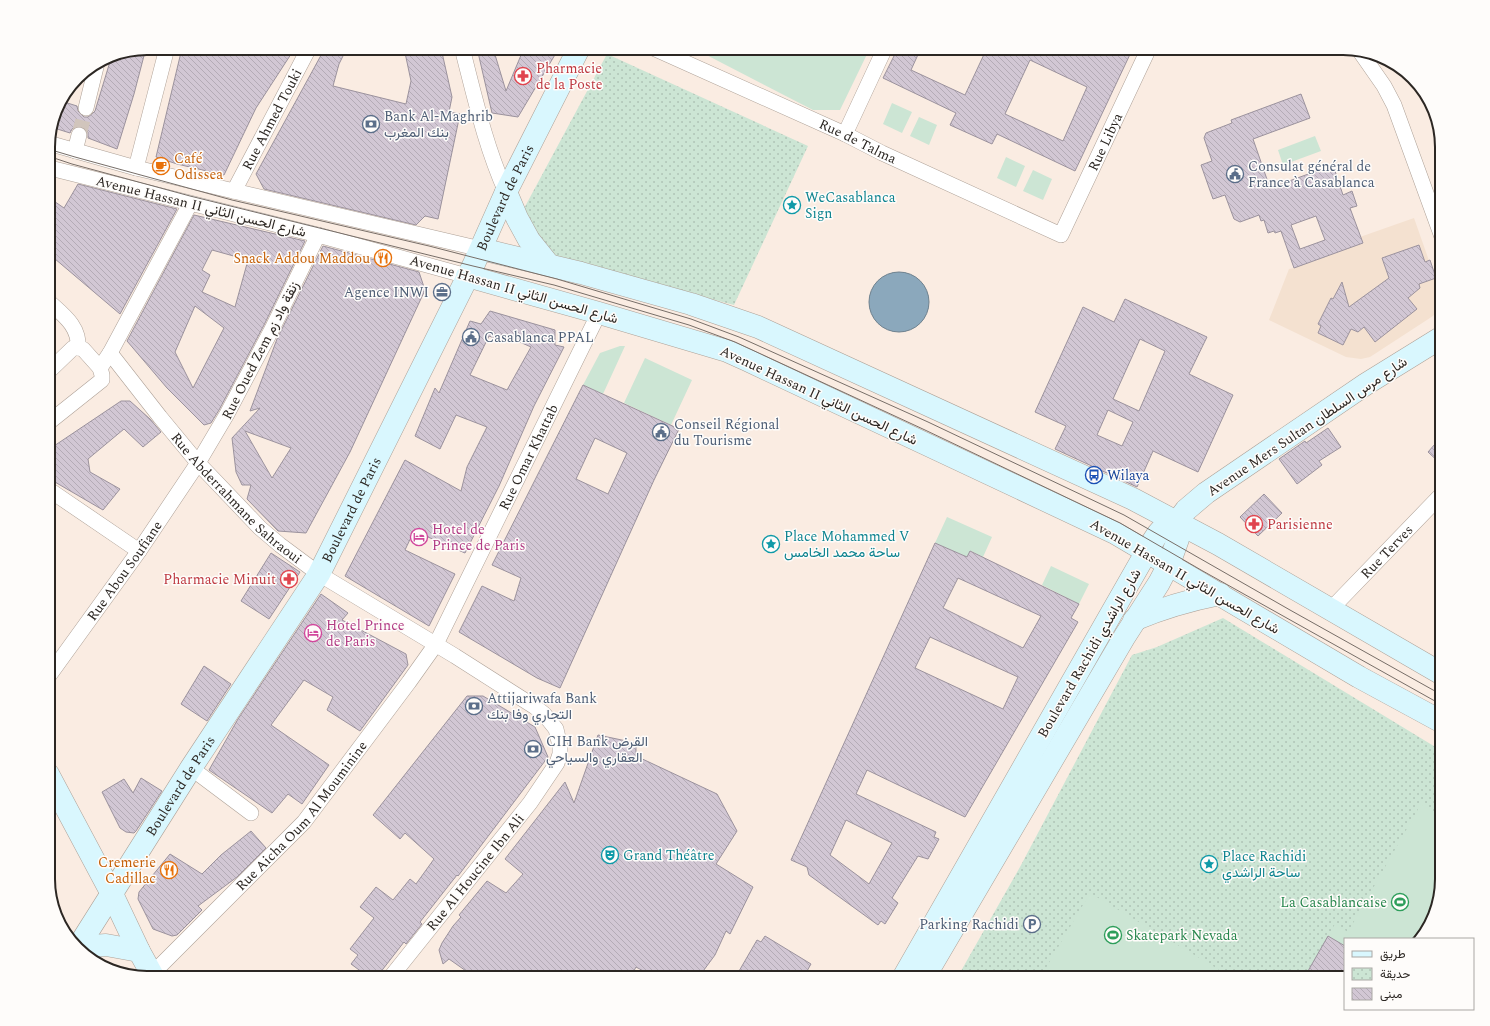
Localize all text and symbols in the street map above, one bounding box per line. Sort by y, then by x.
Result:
place label: Pharmacie de la Poste [536,58,603,95]
street label: Rue Ahmed Touki [237,65,307,174]
pharmacy icon: Pharmacie de la Poste [513,66,533,86]
place label: Bank Al-Maghrib بنك المغرب [384,106,493,143]
street label: Rue Libya [1083,109,1128,174]
bank icon: Bank Al-Maghrib بنك المغرب [361,114,381,134]
street label: Rue de Talma [815,114,900,169]
street label: Boulevard de Paris [471,141,540,254]
place label: Café Odissea [174,148,223,185]
cafe icon: Café Odissea [151,156,171,176]
place label: Consulat général de France à Casablanca [1248,156,1375,193]
public building icon: Consulat général de France à Casablanca [1225,164,1245,184]
street label: Avenue Hassan II شارع الحسن الثاني [93,170,308,244]
place label: WeCasablanca Sign [805,187,896,224]
place icon: WeCasablanca Sign [782,195,802,215]
place label: Snack Addou Maddou [234,248,370,269]
restaurant icon: Snack Addou Maddou [373,248,393,268]
street label: Avenue Hassan II شارع الحسن الثاني [407,250,621,330]
street label: Rue Oued Zem زنقة واد زم [216,277,305,423]
place label: Agence INWI [344,282,429,303]
office icon: Agence INWI [432,282,452,302]
public building icon: Casablanca PPAL [461,327,481,347]
place label: Casablanca PPAL [484,327,594,348]
street label: Avenue Hassan II شارع الحسن الثاني [716,340,921,452]
street label: Avenue Mers Sultan شارع مرس السلطان [1203,351,1412,502]
street label: Rue Omar Khattab [494,400,564,514]
place label: Conseil Régional du Tourisme [674,414,779,451]
public building icon: Conseil Régional du Tourisme [651,422,671,442]
street label: Rue Abderrahmane Sahraoui [166,428,306,569]
street label: Boulevard de Paris [316,453,387,566]
bus stop icon: Wilaya [1084,465,1104,485]
place label: Wilaya [1107,465,1150,486]
street label: Avenue Hassan II شارع الحسن الثاني [1085,513,1284,640]
pharmacy icon: Parisienne [1244,514,1264,534]
place label: Parisienne [1267,514,1333,535]
street label: Rue Abou Soufiane [82,516,168,625]
place label: Hotel de Prince de Paris [432,519,525,556]
street label: Rue Terves [1356,520,1418,584]
place label: Place Mohammed V ساحة محمد الخامس [784,526,909,563]
hotel icon: Hotel de Prince de Paris [409,527,429,547]
place icon: Place Mohammed V ساحة محمد الخامس [761,534,781,554]
street label: Boulevard Rachidi شارع الراشدي [1032,565,1147,742]
place label: Pharmacie Minuit [163,569,276,590]
pharmacy icon: Pharmacie Minuit [279,569,299,589]
place label: Hotel Prince de Paris [326,615,405,652]
hotel icon: Hotel Prince de Paris [303,623,323,643]
place label: Attijariwafa Bank التجاري وفا بنك [487,688,597,726]
bank icon: Attijariwafa Bank التجاري وفا بنك [464,696,484,716]
street label: Boulevard de Paris [141,731,221,840]
place label: CIH Bank القرض العقاري والسياحي [546,731,648,769]
street label: Rue Aicha Oum Al Mouminine [231,736,373,896]
bank icon: CIH Bank القرض العقاري والسياحي [523,739,543,759]
street label: Rue Al Houcine Ibn Ali [421,809,529,935]
theatre icon: Grand Théâtre [600,845,620,865]
place label: Grand Théâtre [623,845,715,866]
place label: Place Rachidi ساحة الراشدي [1222,846,1307,884]
place label: Cremerie Cadillac [98,852,156,889]
place icon: Place Rachidi ساحة الراشدي [1199,854,1219,874]
restaurant icon: Cremerie Cadillac [159,860,179,880]
place label: La Casablancaise [1280,892,1387,913]
sports icon: La Casablancaise [1390,892,1410,912]
place label: Parking Rachidi [919,914,1019,935]
parking icon: Parking Rachidi [1022,914,1042,934]
sports icon: Skatepark Nevada [1103,925,1123,945]
place label: Skatepark Nevada [1126,925,1238,946]
legend [1344,938,1474,1010]
text: طريق [1380,945,1406,964]
text: حديقة [1380,965,1410,984]
text: مبنى [1380,985,1402,1004]

